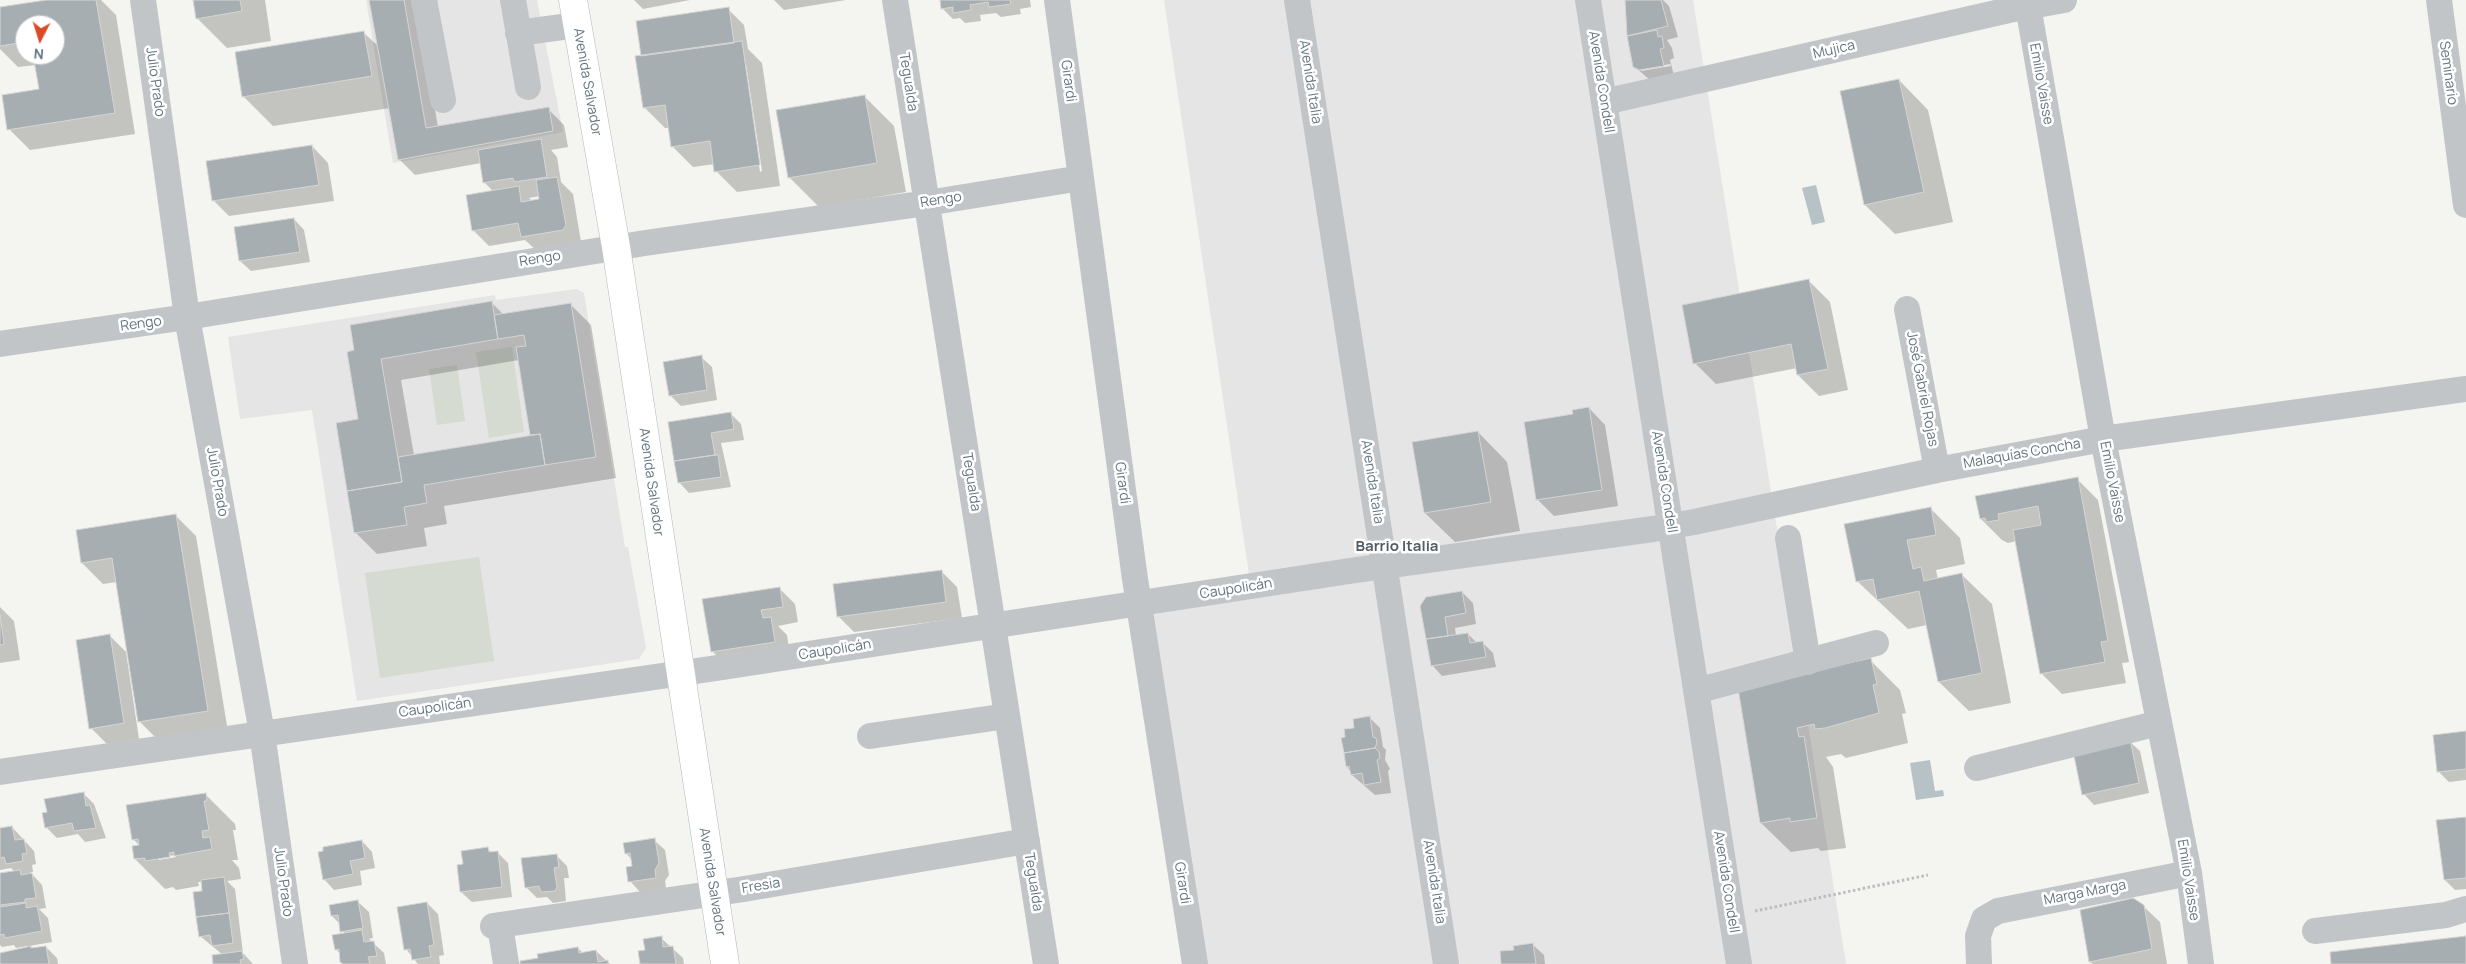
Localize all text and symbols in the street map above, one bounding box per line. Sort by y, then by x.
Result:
north arrow [15,15,65,65]
street label: Avenida Salvador [569,27,605,137]
street label: Avenida Condell [1585,30,1617,134]
street label: Mujica [1811,37,1857,63]
street label: Avenida Italia [1295,39,1325,125]
street label: Seminario [2435,40,2461,106]
street label: Emilio Vaisse [2026,42,2056,126]
text: N [33,45,45,64]
street label: Julio Prado [142,46,168,118]
street label: Tegualda [895,51,921,113]
street label: Girardi [1057,59,1079,103]
street label: Rengo [919,188,963,212]
street label: Rengo [518,247,562,271]
street label: Rengo [119,313,163,335]
street label: José Gabriel Rojas [1903,330,1941,448]
street label: Avenida Salvador [635,427,667,537]
street label: Avenida Condell [1648,430,1680,534]
street label: Malaquías Concha [1962,435,2082,473]
street label: Avenida Italia [1357,439,1387,525]
street label: Emilio Vaisse [2096,440,2128,524]
street label: Julio Prado [203,446,231,518]
street label: Tegualda [958,451,984,513]
street label: Girardi [1111,461,1133,505]
district label: Barrio Italia [1356,538,1438,556]
street label: Caupolicán [1199,575,1273,603]
street label: Caupolicán [798,636,872,664]
street label: Caupolicán [398,695,472,721]
street label: Avenida Salvador [695,827,729,937]
street label: Avenida Condell [1710,830,1742,934]
street label: Emilio Vaisse [2173,838,2203,922]
street label: Avenida Italia [1419,839,1449,925]
street label: Julio Prado [270,846,296,918]
street label: Tegualda [1020,851,1046,913]
street label: Girardi [1170,861,1194,905]
street label: Fresia [741,875,781,897]
street label: Marga Marga [2042,877,2128,909]

